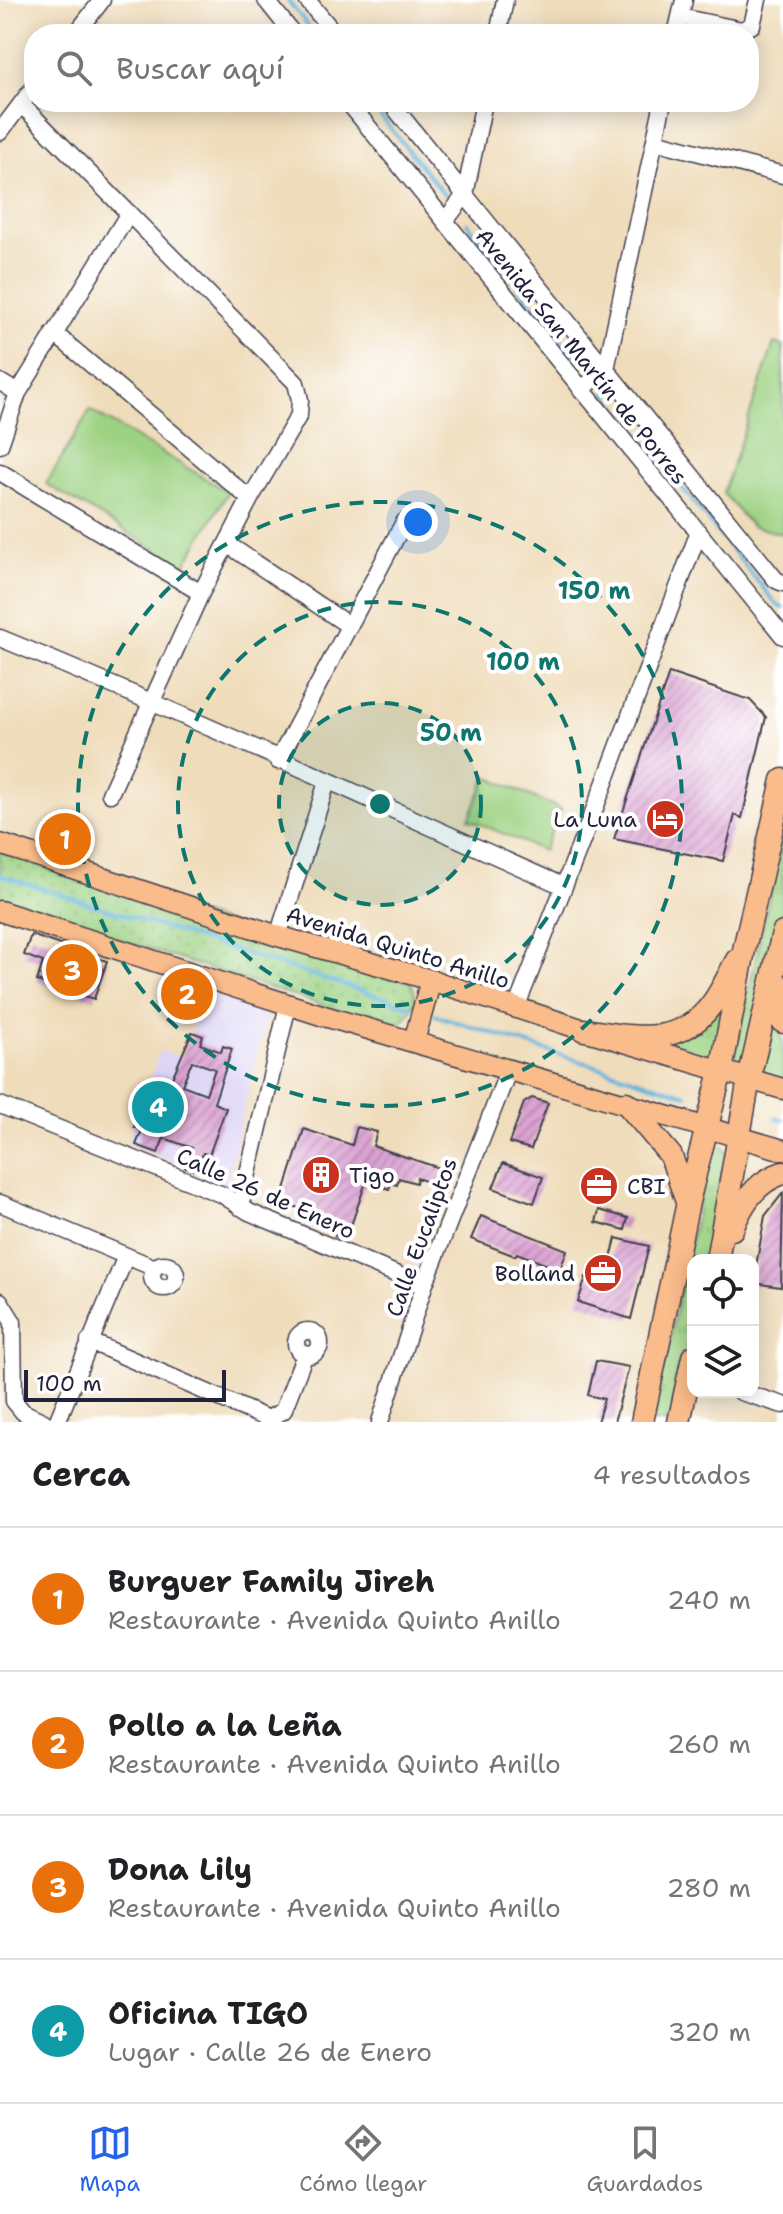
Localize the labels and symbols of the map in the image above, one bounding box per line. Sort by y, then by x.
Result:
street label: Avenida San Martín de Porres [469,222,694,490]
your location [398,502,438,542]
text: 150 m [558,575,630,607]
text: 100 m [486,646,560,678]
text: 50 m [420,717,482,749]
centre of rings [366,790,394,818]
hotel icon: La Luna [644,798,686,840]
place label: La Luna [553,805,637,834]
pin: 1 [39,809,91,869]
street label: Avenida Quinto Anillo [283,900,513,995]
pin: 3 [46,940,98,1000]
pin: 2 [161,964,213,1024]
pin: 4 [132,1077,184,1137]
street label: Calle 26 de Enero [172,1141,359,1246]
building icon: Tigo [300,1154,342,1196]
street label: Calle Eucaliptos [379,1154,464,1321]
place label: Tigo [349,1161,395,1190]
office icon: CBI [578,1165,620,1207]
place label: CBI [627,1172,666,1201]
office icon: Bolland [582,1252,624,1294]
place label: Bolland [495,1259,575,1288]
scale bar [24,1366,226,1402]

